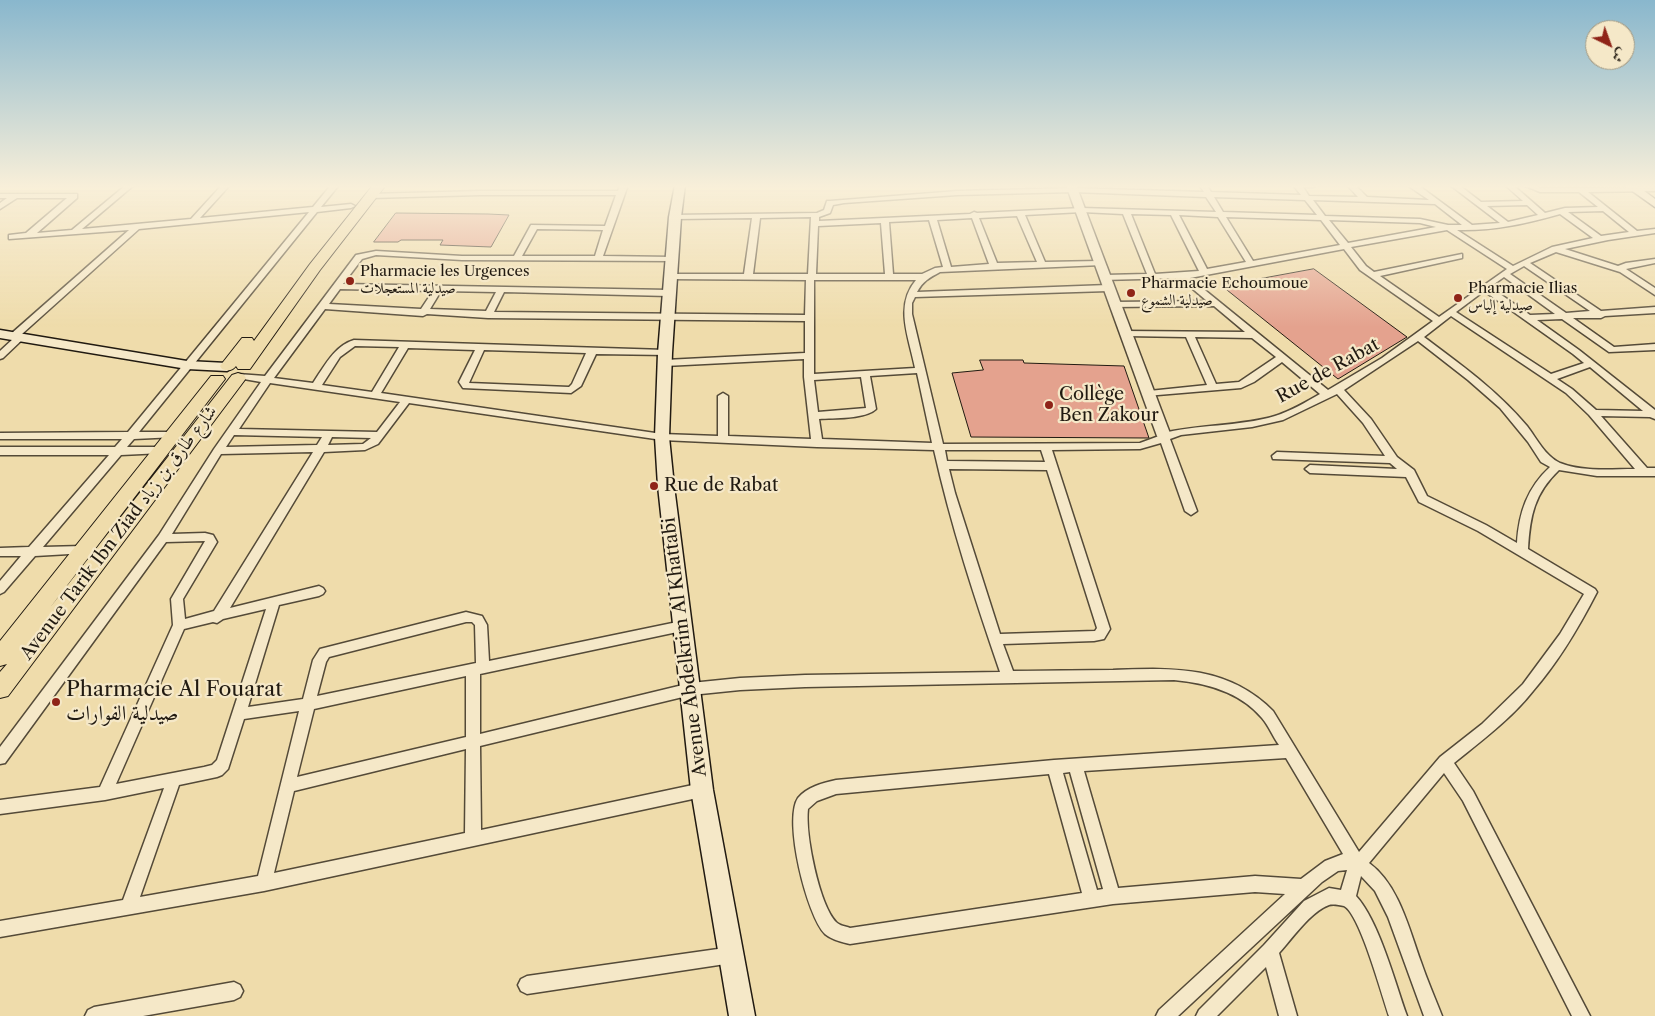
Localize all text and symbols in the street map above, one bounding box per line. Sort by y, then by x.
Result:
north arrow [1585,20,1635,70]
text: ش [1608,44,1631,67]
place label: Pharmacie les Urgences صيدلية المستعجلات [360,263,530,298]
marker: Pharmacie les Urgences صيدلية المستعجلات [344,275,356,287]
place label: Pharmacie Echoumoue صيدلية الشموع [1141,275,1308,310]
place label: Pharmacie Ilias صيدلية إلياس [1468,280,1577,315]
marker: Pharmacie Echoumoue صيدلية الشموع [1125,287,1137,299]
marker: Pharmacie Ilias صيدلية إلياس [1452,292,1464,304]
street label: Rue de Rabat [1273,334,1383,408]
place label: Collège Ben Zakour [1059,384,1159,426]
marker: Collège Ben Zakour [1043,399,1055,411]
street label: Avenue Tarik Ibn Ziad شارع طارق بن زياد [16,402,222,664]
place label: Rue de Rabat [664,475,778,497]
marker: Rue de Rabat [648,480,660,492]
street label: Avenue Abdelkrim Al Khattabi [658,516,712,778]
place label: Pharmacie Al Fouarat صيدلية الفوارات [66,677,283,727]
marker: Pharmacie Al Fouarat صيدلية الفوارات [50,696,62,708]

